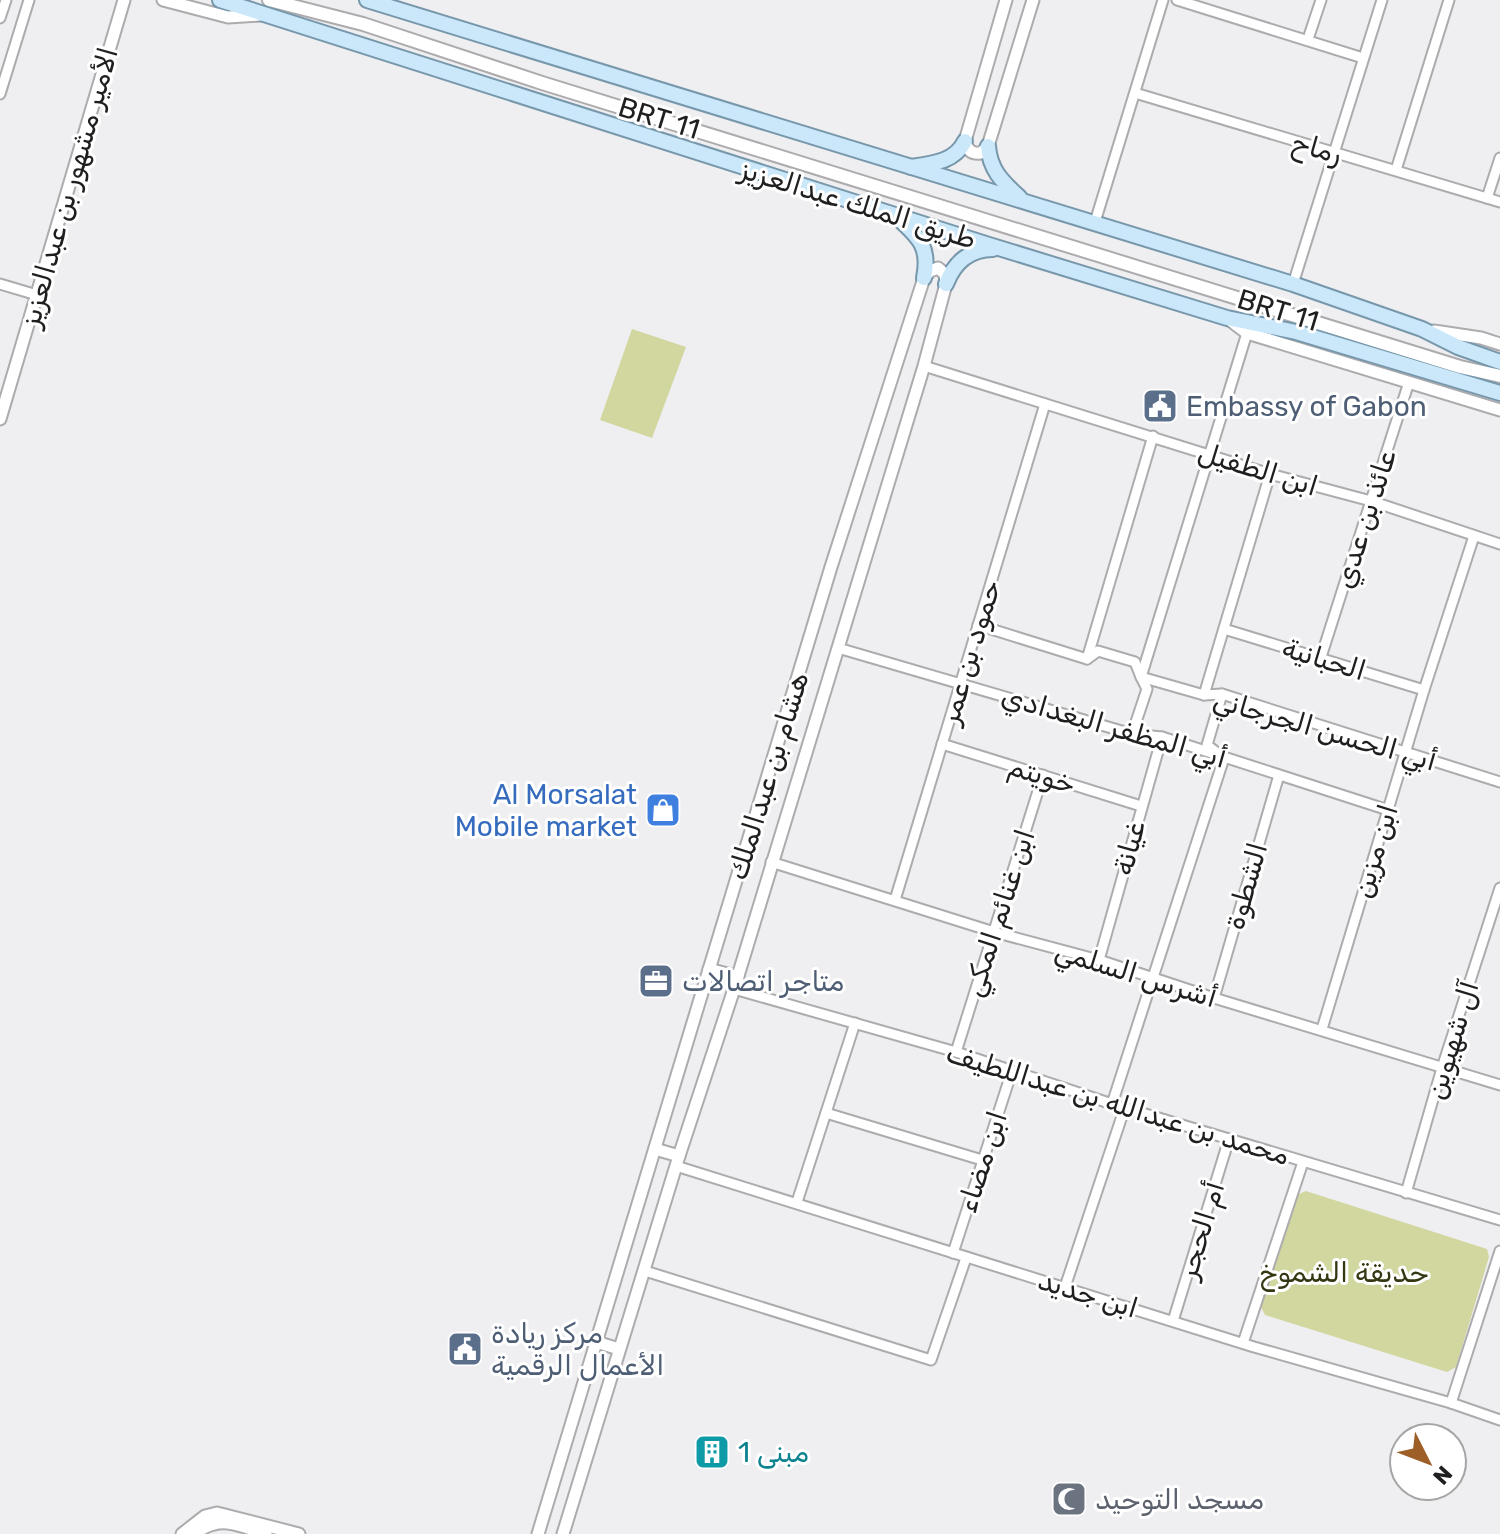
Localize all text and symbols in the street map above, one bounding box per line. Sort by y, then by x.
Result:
street label: الأمير مشهور بن عبدالعزيز [13,43,125,332]
street label: BRT 11 [614,90,704,146]
street label: رماح [1287,125,1346,174]
street label: طريق الملك عبدالعزيز [734,152,980,256]
street label: BRT 11 [1233,282,1323,338]
public building icon: Embassy of Gabon [1141,387,1179,425]
place label: Embassy of Gabon [1186,390,1427,423]
street label: ابن الطفيل [1194,435,1322,503]
street label: عائذ بن عدي [1327,446,1406,593]
street label: حمود بن عمر [932,576,1008,730]
street label: الحبانية [1278,631,1370,687]
street label: هشام بن عبدالملك [721,668,817,884]
street label: أبي المظفر البغدادي [996,679,1230,780]
street label: أبي الحسن الجرجاني [1208,682,1441,782]
street label: خويتم [1004,749,1080,803]
place label: Al Morsalat Mobile market [455,778,637,843]
shop icon: Al Morsalat Mobile market [644,791,682,829]
street label: ابن مزين [1345,800,1405,902]
street label: غيانة [1106,817,1152,879]
street label: ابن غنائم المكي [956,825,1046,1002]
street label: الشطوة [1218,839,1274,933]
street label: أشرس السلمي [1049,934,1221,1019]
office icon: متاجر اتصالات [637,962,675,1000]
place label: متاجر اتصالات [682,965,844,998]
street label: آل شهيوين [1418,977,1486,1103]
street label: محمد بن عبدالله بن عبداللطيف [942,1036,1294,1172]
street label: ابن مضاء [950,1107,1014,1217]
street label: أم الحجر [1170,1177,1233,1285]
park label: حديقة الشموخ [1259,1256,1429,1292]
street label: ابن جديد [1034,1263,1142,1325]
place label: مركز ريادة الأعمال الرقمية [491,1317,664,1382]
public building icon: مركز ريادة الأعمال الرقمية [446,1330,484,1368]
north arrow [1388,1422,1468,1502]
building icon: مبنى 1 [693,1433,731,1471]
place label: مبنى 1 [738,1436,809,1469]
text: N [1427,1460,1458,1490]
mosque icon: مسجد التوحيد [1050,1480,1088,1518]
place label: مسجد التوحيد [1095,1483,1264,1516]

